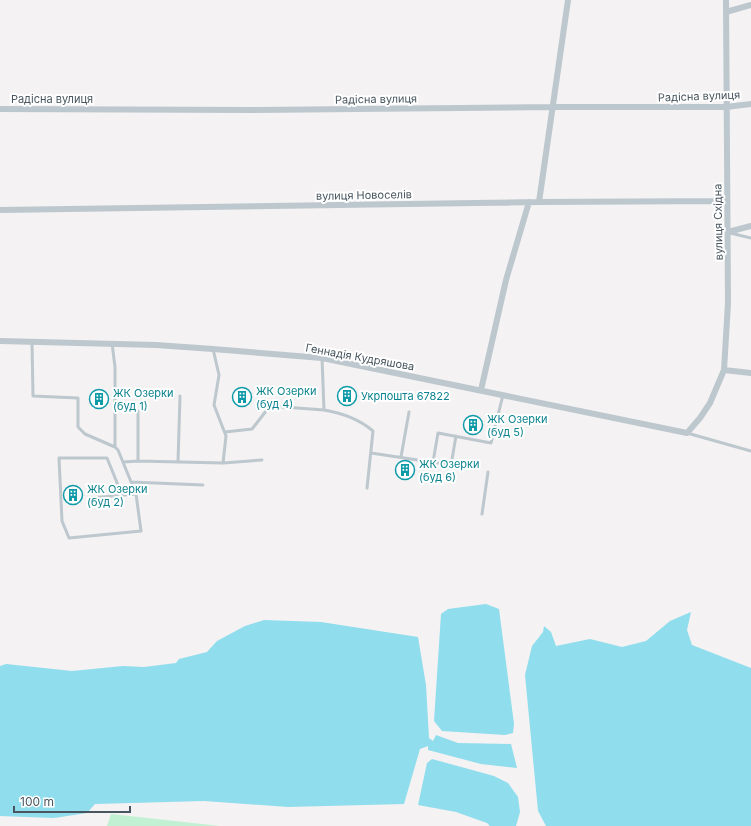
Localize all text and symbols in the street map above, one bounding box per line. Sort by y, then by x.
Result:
street label: Радісна вулиця [658,88,740,104]
street label: Радісна вулиця [335,91,417,107]
street label: Радісна вулиця [11,92,93,106]
street label: вулиця Східна [710,183,726,261]
street label: вулиця Новоселів [316,187,412,203]
street label: Геннадія Кудряшова [304,341,416,373]
place label: ЖК Озерки (буд 4) [256,384,317,411]
building icon: Укрпошта 67822 [336,385,358,407]
place label: ЖК Озерки (буд 1) [113,386,174,413]
building icon: ЖК Озерки (буд 4) [231,386,253,408]
building icon: ЖК Озерки (буд 1) [88,388,110,410]
place label: Укрпошта 67822 [361,389,450,403]
place label: ЖК Озерки (буд 5) [487,412,548,439]
building icon: ЖК Озерки (буд 5) [462,414,484,436]
place label: ЖК Озерки (буд 6) [419,457,480,484]
building icon: ЖК Озерки (буд 6) [394,459,416,481]
place label: ЖК Озерки (буд 2) [87,482,148,509]
building icon: ЖК Озерки (буд 2) [62,484,84,506]
scale bar [14,788,130,814]
text: 100 m [20,794,54,809]

